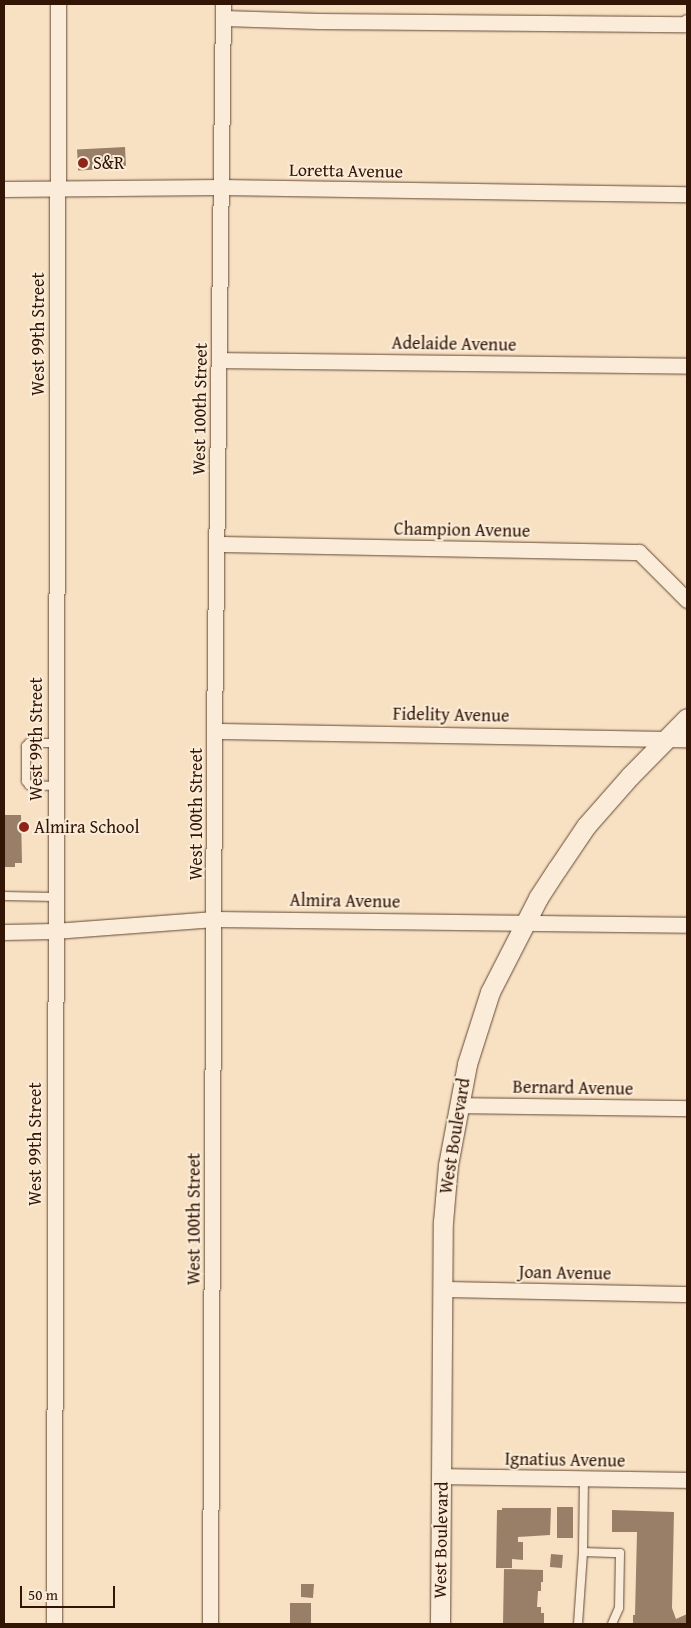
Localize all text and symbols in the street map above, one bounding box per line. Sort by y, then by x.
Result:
place label: S&R [93,152,124,174]
marker: S&R [77,157,89,169]
street label: Loretta Avenue [289,159,403,183]
street label: West 99th Street [27,272,49,396]
street label: Adelaide Avenue [391,332,517,356]
street label: West 100th Street [188,343,212,475]
street label: Champion Avenue [394,518,530,542]
street label: West 99th Street [25,677,47,801]
street label: Fidelity Avenue [393,703,509,727]
street label: West 100th Street [185,748,207,880]
place label: Almira School [34,816,139,838]
marker: Almira School [18,821,30,833]
street label: Almira Avenue [289,889,401,913]
street label: West Boulevard [435,1076,475,1196]
street label: Bernard Avenue [512,1076,634,1100]
street label: West 99th Street [24,1082,46,1206]
street label: West 100th Street [183,1153,205,1285]
street label: Joan Avenue [518,1261,612,1285]
street label: Ignatius Avenue [504,1448,626,1472]
street label: West Boulevard [429,1481,453,1599]
scale bar [22,1576,118,1608]
text: 50 m [28,1584,58,1605]

